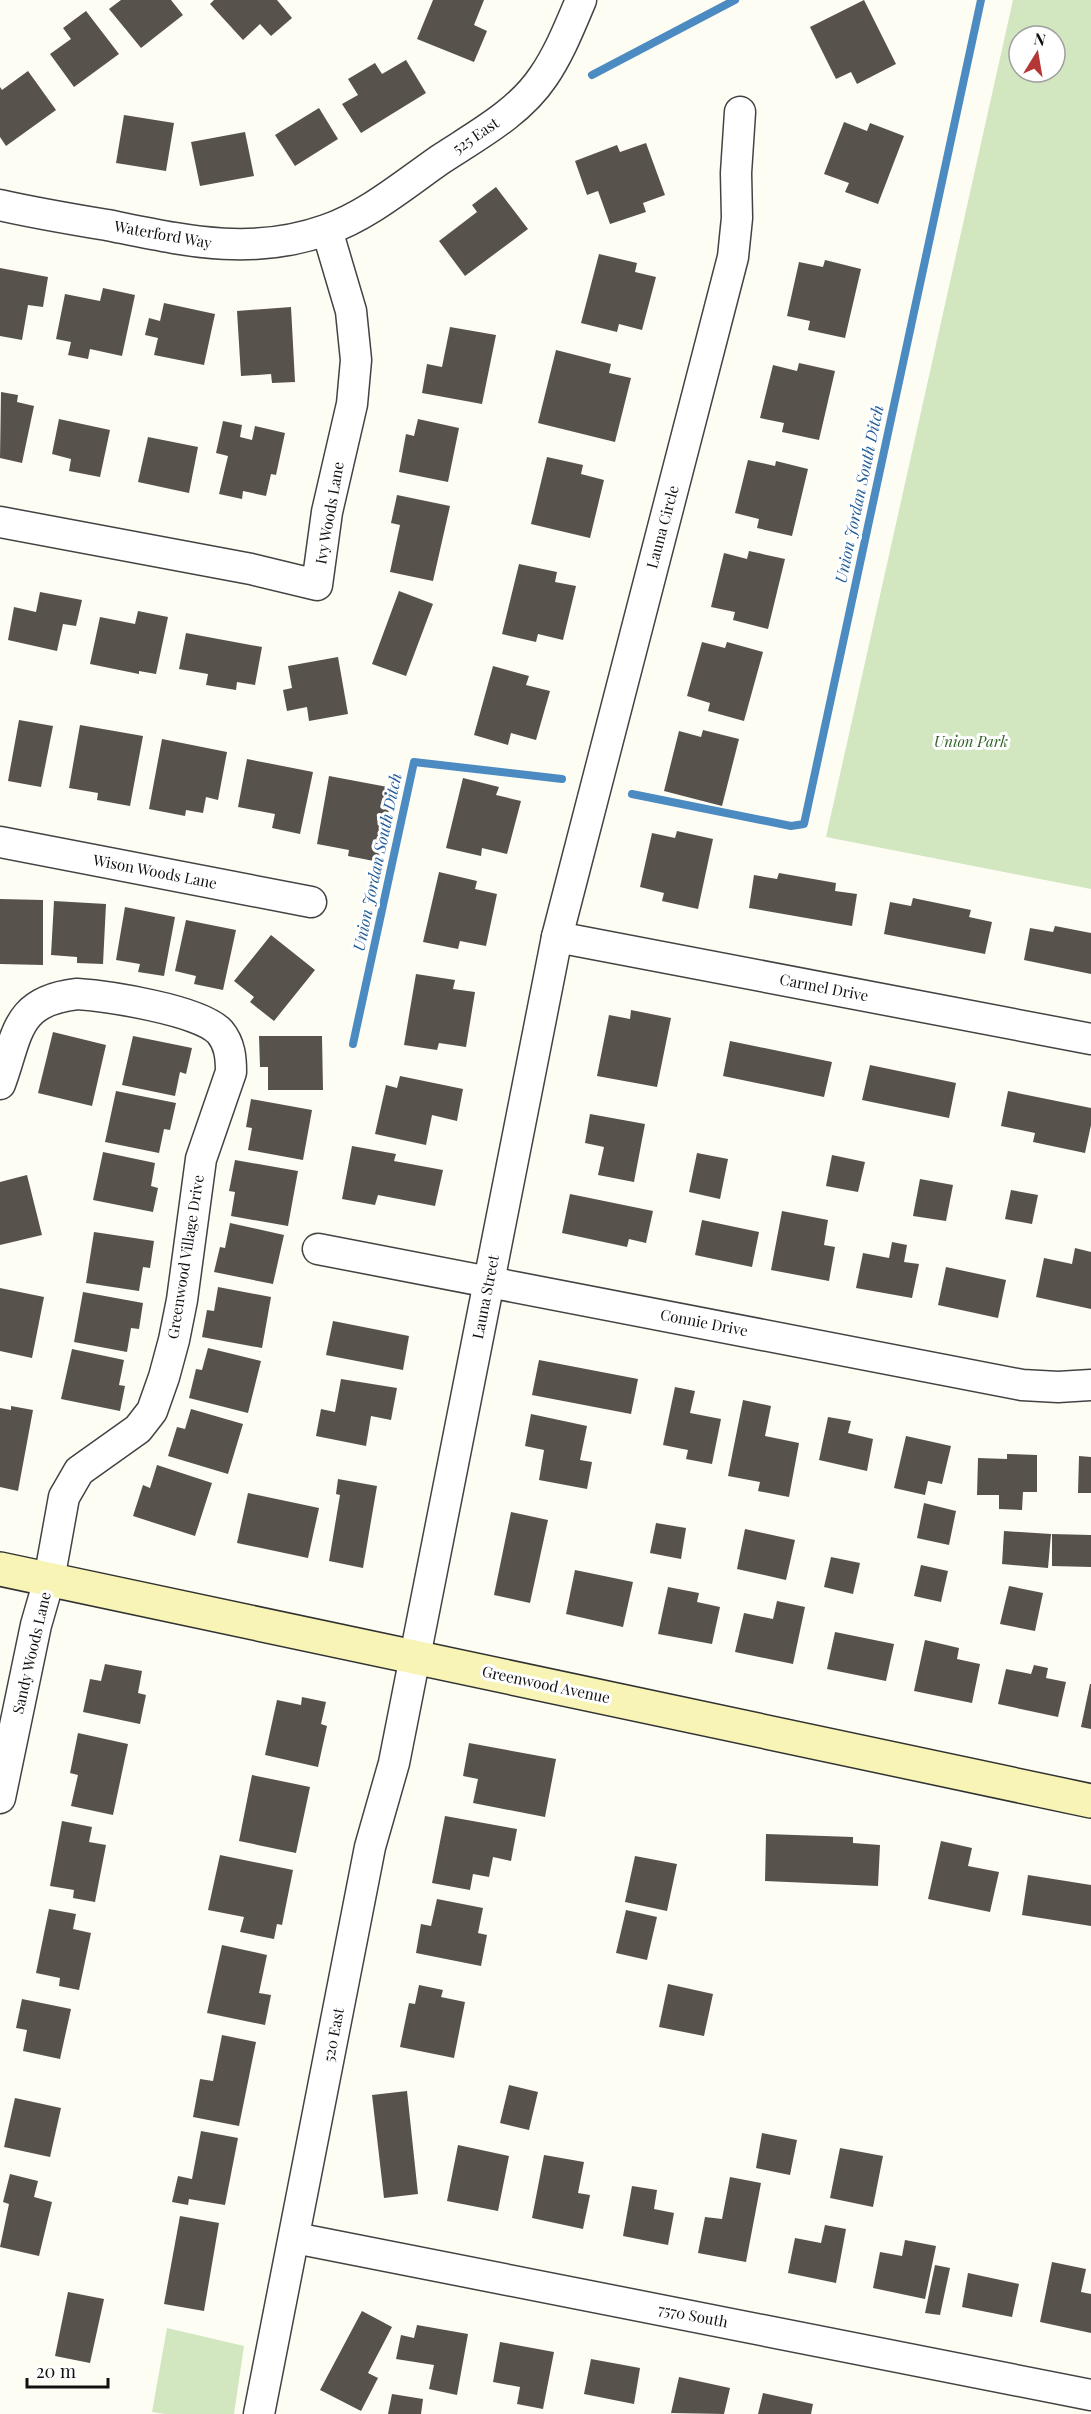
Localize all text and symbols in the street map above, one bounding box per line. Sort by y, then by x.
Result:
north arrow [1007,24,1067,84]
text: N [1032,27,1048,50]
street label: 525 East [448,112,503,158]
street label: Waterford Way [112,215,214,253]
water label: Union Jordan South Ditch [829,403,888,585]
street label: Ivy Woods Lane [310,460,348,566]
street label: Launa Circle [641,483,683,570]
park label: Union Park [934,731,1008,751]
water label: Union Jordan South Ditch [347,771,406,953]
street label: Wison Woods Lane [91,849,219,893]
street label: Carmel Drive [778,969,870,1005]
street label: Greenwood Village Drive [162,1173,208,1340]
street label: Launa Street [467,1252,503,1341]
street label: Connie Drive [659,1304,750,1340]
street label: Sandy Woods Lane [7,1590,55,1716]
street label: Greenwood Avenue [480,1661,612,1707]
street label: 520 East [318,2005,348,2064]
street label: 7570 South [657,2298,730,2332]
scale bar [27,2351,108,2389]
text: 20 m [36,2359,76,2383]

